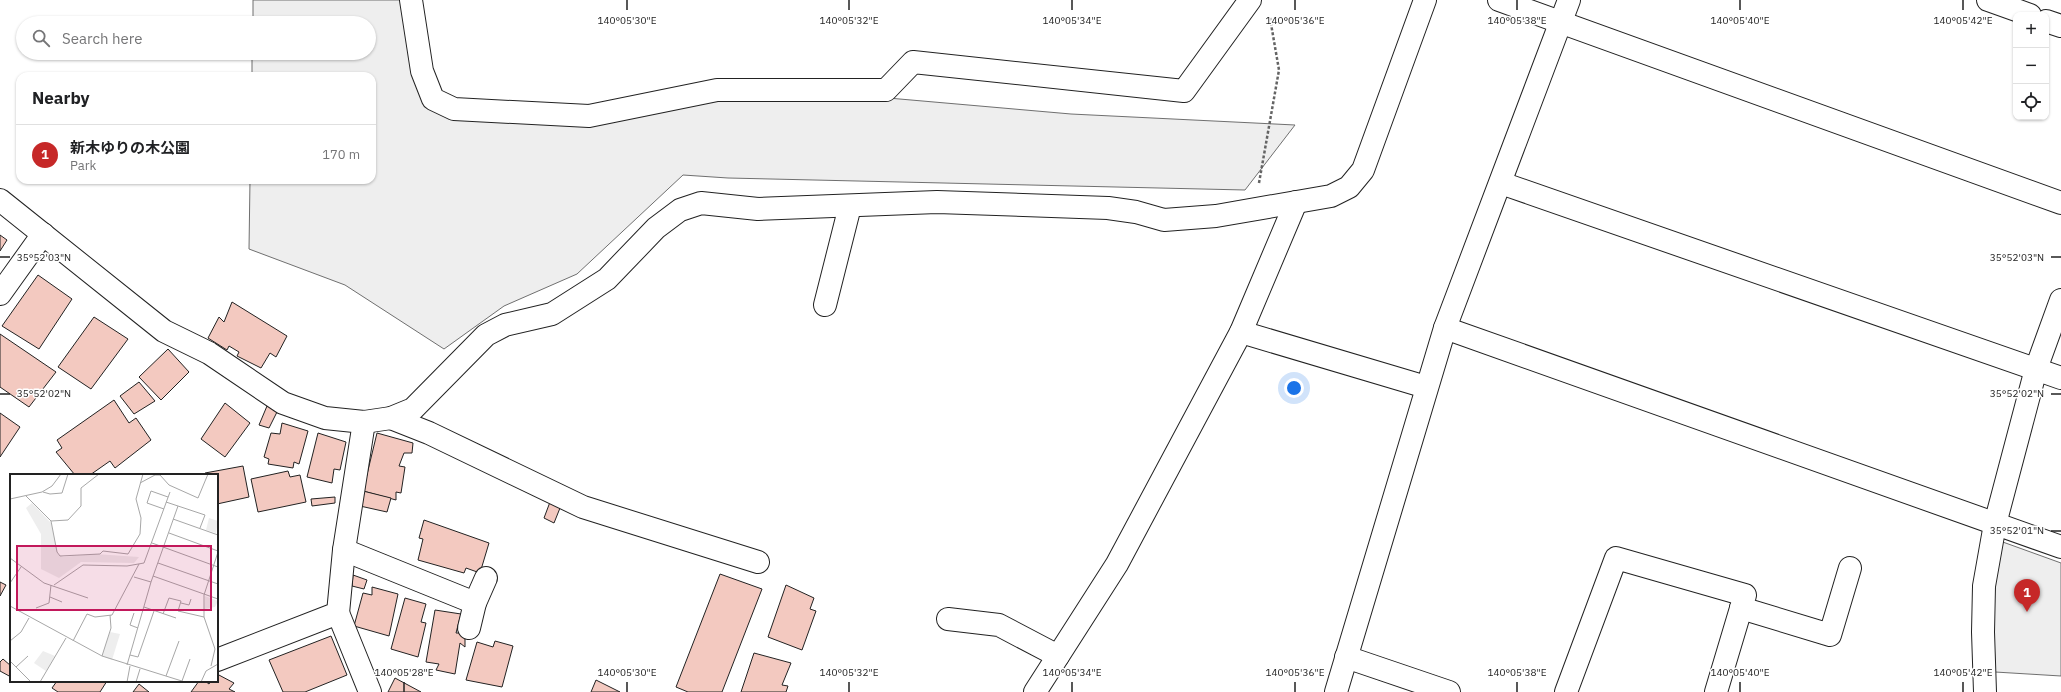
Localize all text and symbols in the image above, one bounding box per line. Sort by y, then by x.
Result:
map controls [2013,12,2049,120]
button: + [2013,12,2049,48]
text: 140°05'30"E [597,14,657,27]
text: 140°05'32"E [819,14,879,27]
text: 140°05'34"E [1042,14,1102,27]
text: 140°05'36"E [1265,14,1325,27]
text: 140°05'38"E [1487,14,1547,27]
text: 140°05'40"E [1710,14,1770,27]
text: 140°05'42"E [1933,14,1993,27]
search box [16,16,376,60]
icon: search [30,27,52,49]
text: Search here [62,29,142,48]
button: − [2013,48,2049,84]
button: locate [2013,84,2049,120]
text: Nearby [32,87,90,109]
text: 新木ゆりの木公園 [70,138,190,157]
text: 1 [41,146,49,163]
text: 170 m [322,146,360,163]
text: Park [70,157,96,174]
text: 35°52'03"N [17,251,71,264]
text: 35°52'03"N [1990,251,2044,264]
your location [1284,378,1304,398]
text: 35°52'02"N [17,387,71,400]
text: 35°52'02"N [1990,387,2044,400]
inset map [10,474,218,682]
text: 35°52'01"N [1990,524,2044,537]
pin: 1 [2014,579,2040,612]
text: 140°05'28"E [374,666,434,679]
text: 140°05'30"E [597,666,657,679]
text: 140°05'32"E [819,666,879,679]
text: 140°05'34"E [1042,666,1102,679]
text: 140°05'36"E [1265,666,1325,679]
text: 140°05'38"E [1487,666,1547,679]
text: 140°05'40"E [1710,666,1770,679]
text: 140°05'42"E [1933,666,1993,679]

